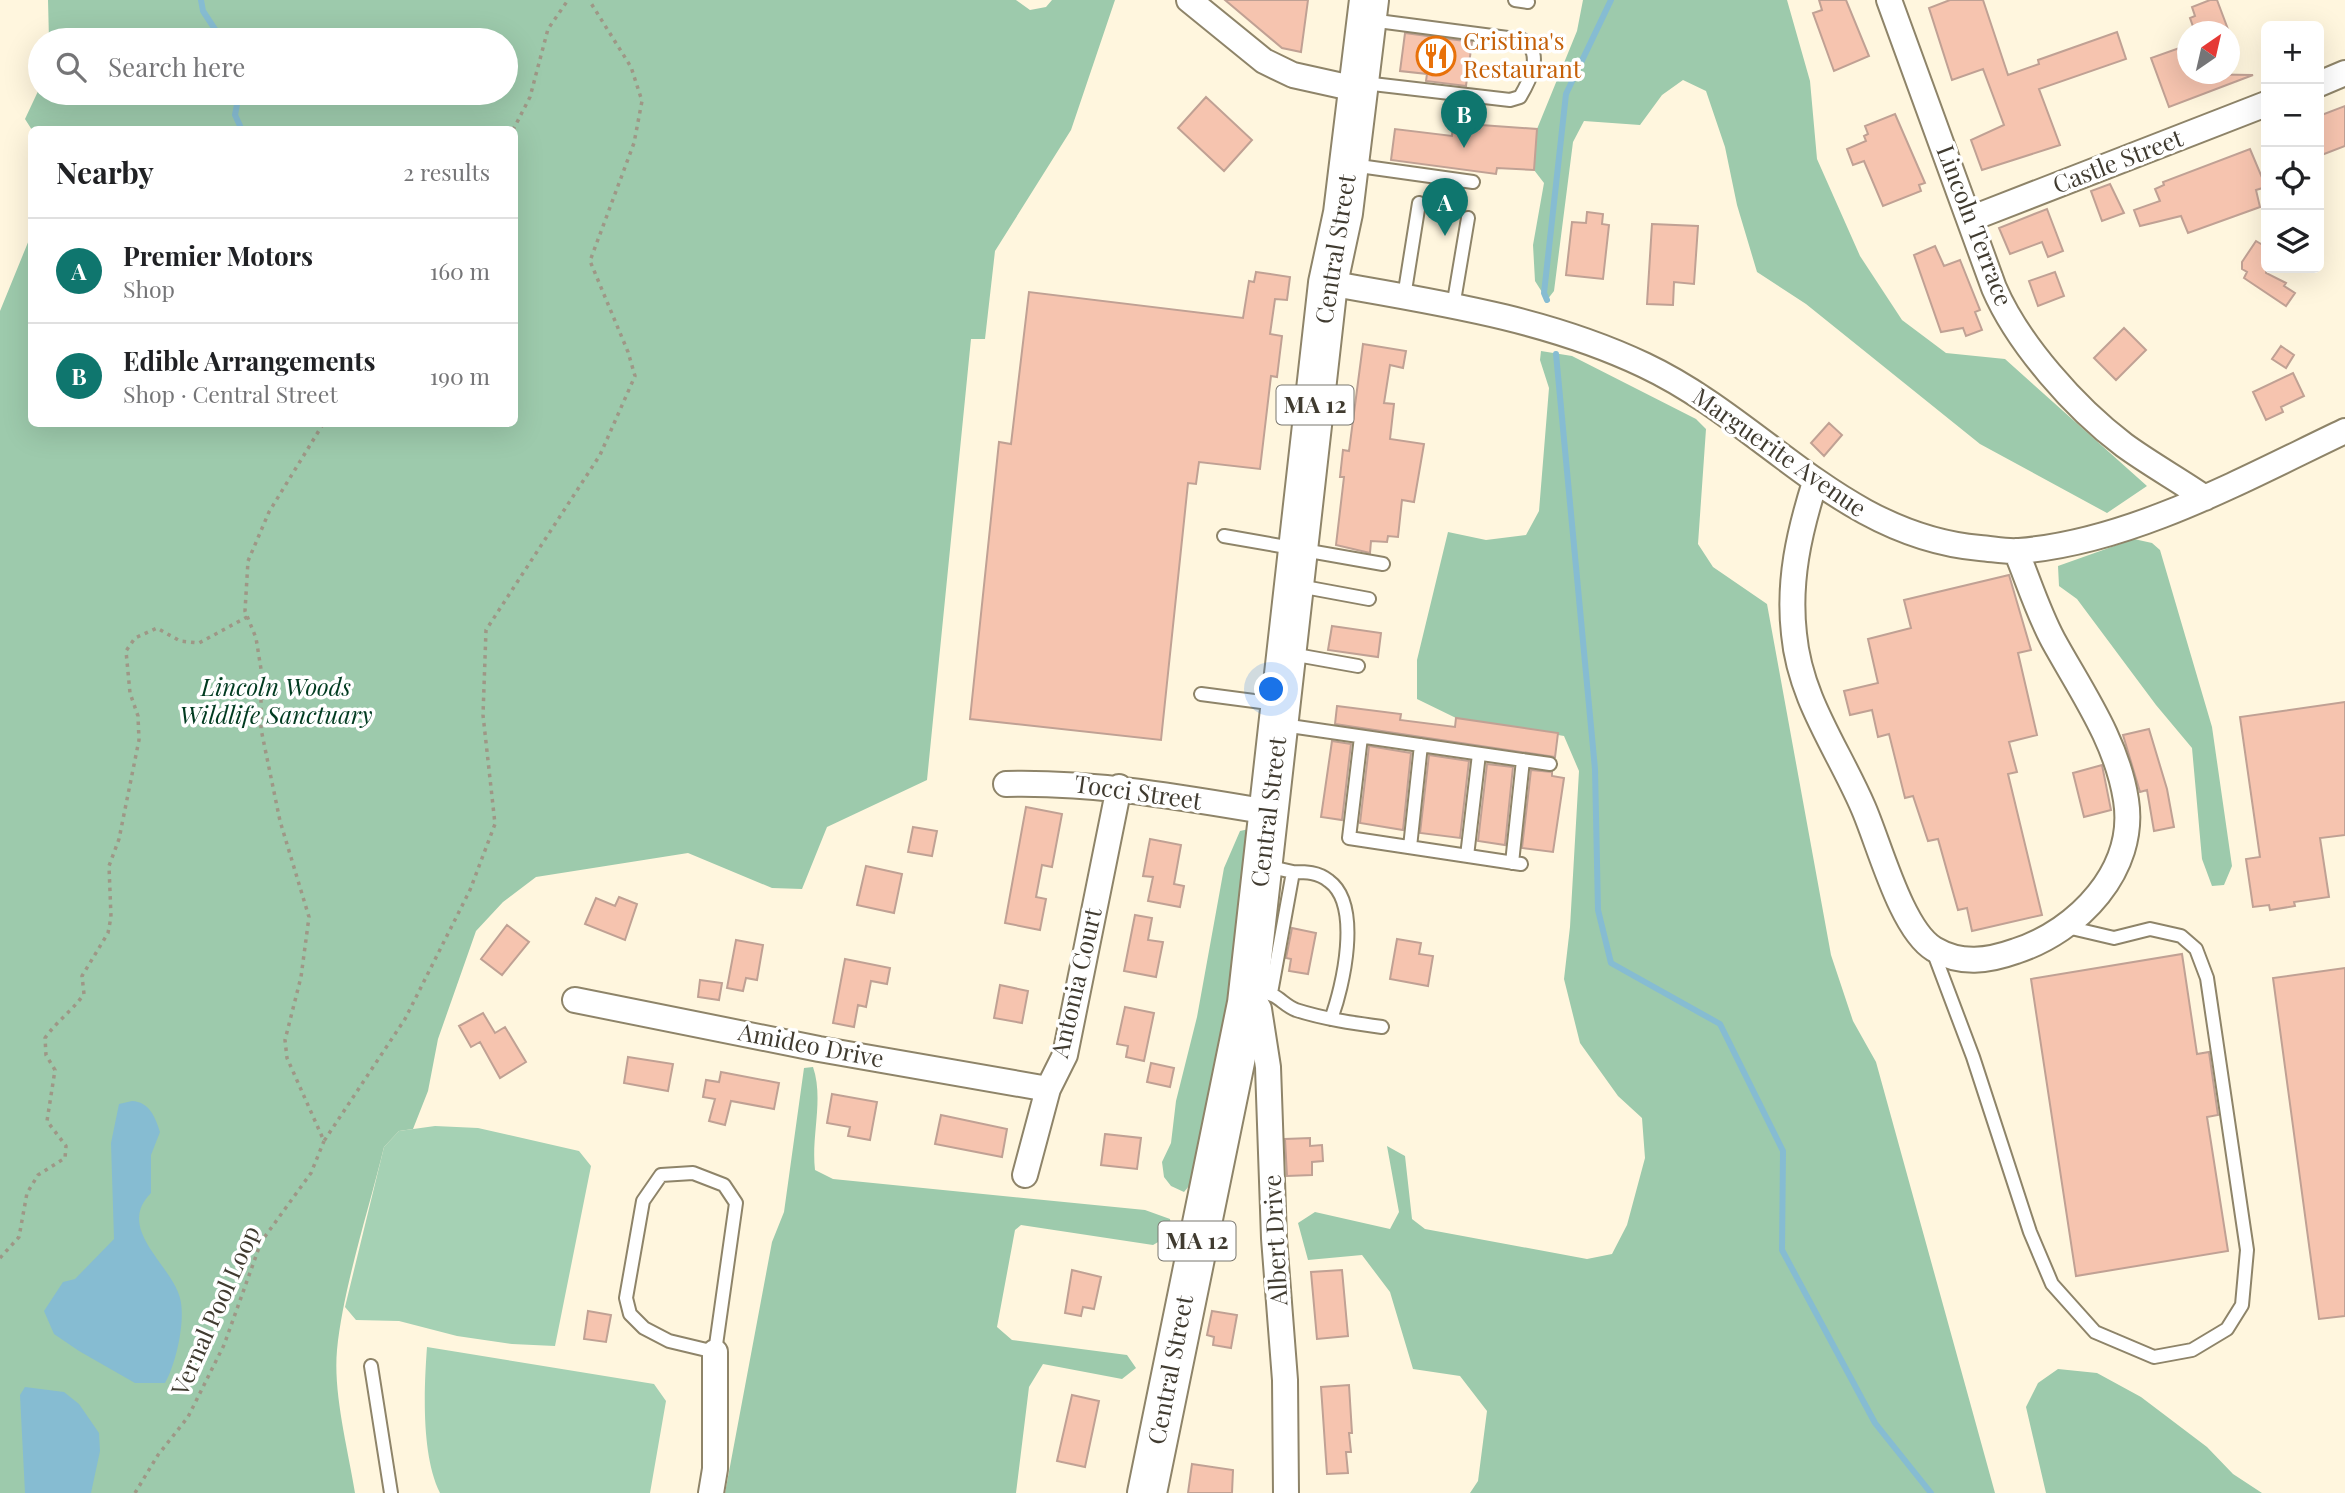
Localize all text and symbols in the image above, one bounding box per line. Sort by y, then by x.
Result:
north arrow [2177,21,2240,84]
map controls [2261,21,2324,273]
button: + [2261,21,2324,84]
place label: Cristina's Restaurant [1463,24,1582,84]
search box [28,28,518,105]
restaurant icon: Cristina's Restaurant [1415,35,1457,77]
icon: search [52,48,90,86]
text: Search here [108,49,245,84]
button: − [2261,84,2324,147]
pin: B [1441,90,1487,148]
street label: Castle Street [2048,120,2187,200]
street label: Lincoln Terrace [1931,140,2021,310]
button: locate [2261,147,2324,210]
text: Nearby [56,152,154,192]
text: 2 results [403,156,490,187]
street label: Central Street [1306,171,1362,326]
pin: A [1422,178,1468,236]
button: layers [2261,210,2324,273]
text: Premier Motors [123,238,313,273]
text: A [71,255,87,286]
text: 160 m [430,255,490,286]
text: Shop [123,273,175,304]
text: Edible Arrangements [123,343,376,378]
text: B [71,360,87,391]
text: 190 m [430,360,490,391]
text: Shop · Central Street [123,378,338,409]
street label: Marguerite Avenue [1687,379,1873,523]
road number: MA 12 [1276,386,1354,424]
park label: Lincoln Woods Wildlife Sanctuary [179,670,373,730]
your location [1254,672,1288,706]
street label: Central Street [1242,734,1292,889]
street label: Tocci Street [1073,766,1204,816]
street label: Antonia Court [1042,904,1108,1062]
street label: Amideo Drive [735,1014,887,1074]
street label: Albert Drive [1255,1174,1293,1307]
street label: Vernal Pool Loop [162,1220,266,1401]
road number: MA 12 [1158,1222,1236,1260]
street label: Central Street [1139,1292,1199,1447]

